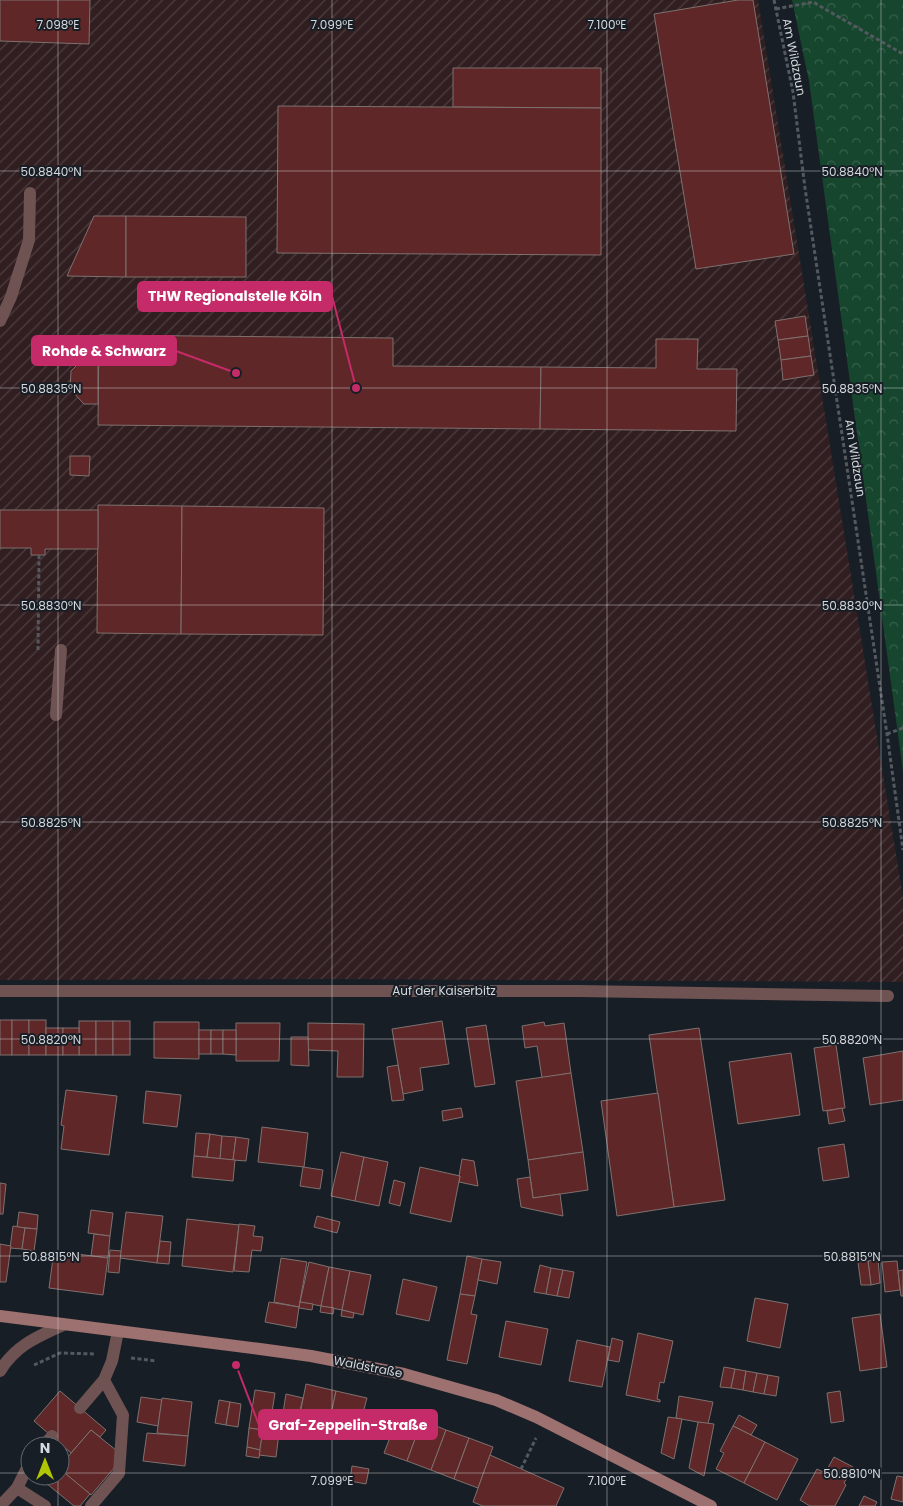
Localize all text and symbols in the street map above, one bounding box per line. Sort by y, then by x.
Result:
text: 7.098°E [37,16,79,33]
text: 7.099°E [311,16,353,33]
text: 7.100°E [587,16,627,33]
street label: Am Wildzaun [779,17,810,97]
text: 50.8840°N [20,163,82,180]
text: 50.8840°N [821,163,883,180]
callout: THW Regionalstelle Köln [138,282,332,311]
text: THW Regionalstelle Köln [148,286,322,306]
callout: Rohde & Schwarz [32,336,176,365]
text: Rohde & Schwarz [42,341,166,361]
text: 50.8835°N [21,380,81,397]
text: 50.8835°N [822,380,882,397]
street label: Am Wildzaun [841,418,870,498]
text: 50.8830°N [21,597,81,614]
text: 50.8830°N [822,597,882,614]
text: 50.8825°N [21,814,81,831]
text: 50.8825°N [822,814,882,831]
street label: Auf der Kaiserbitz [392,982,496,999]
text: 50.8820°N [21,1031,81,1048]
text: 50.8820°N [822,1031,882,1048]
text: 50.8815°N [22,1248,80,1265]
text: 50.8815°N [823,1248,881,1265]
street label: Waldstraße [332,1352,404,1382]
callout: Graf-Zeppelin-Straße [259,1410,437,1439]
text: Graf-Zeppelin-Straße [269,1415,428,1435]
north arrow [20,1436,70,1486]
text: N [40,1438,50,1458]
text: 50.8810°N [823,1465,881,1482]
text: 7.099°E [311,1472,353,1489]
text: 7.100°E [587,1472,627,1489]

